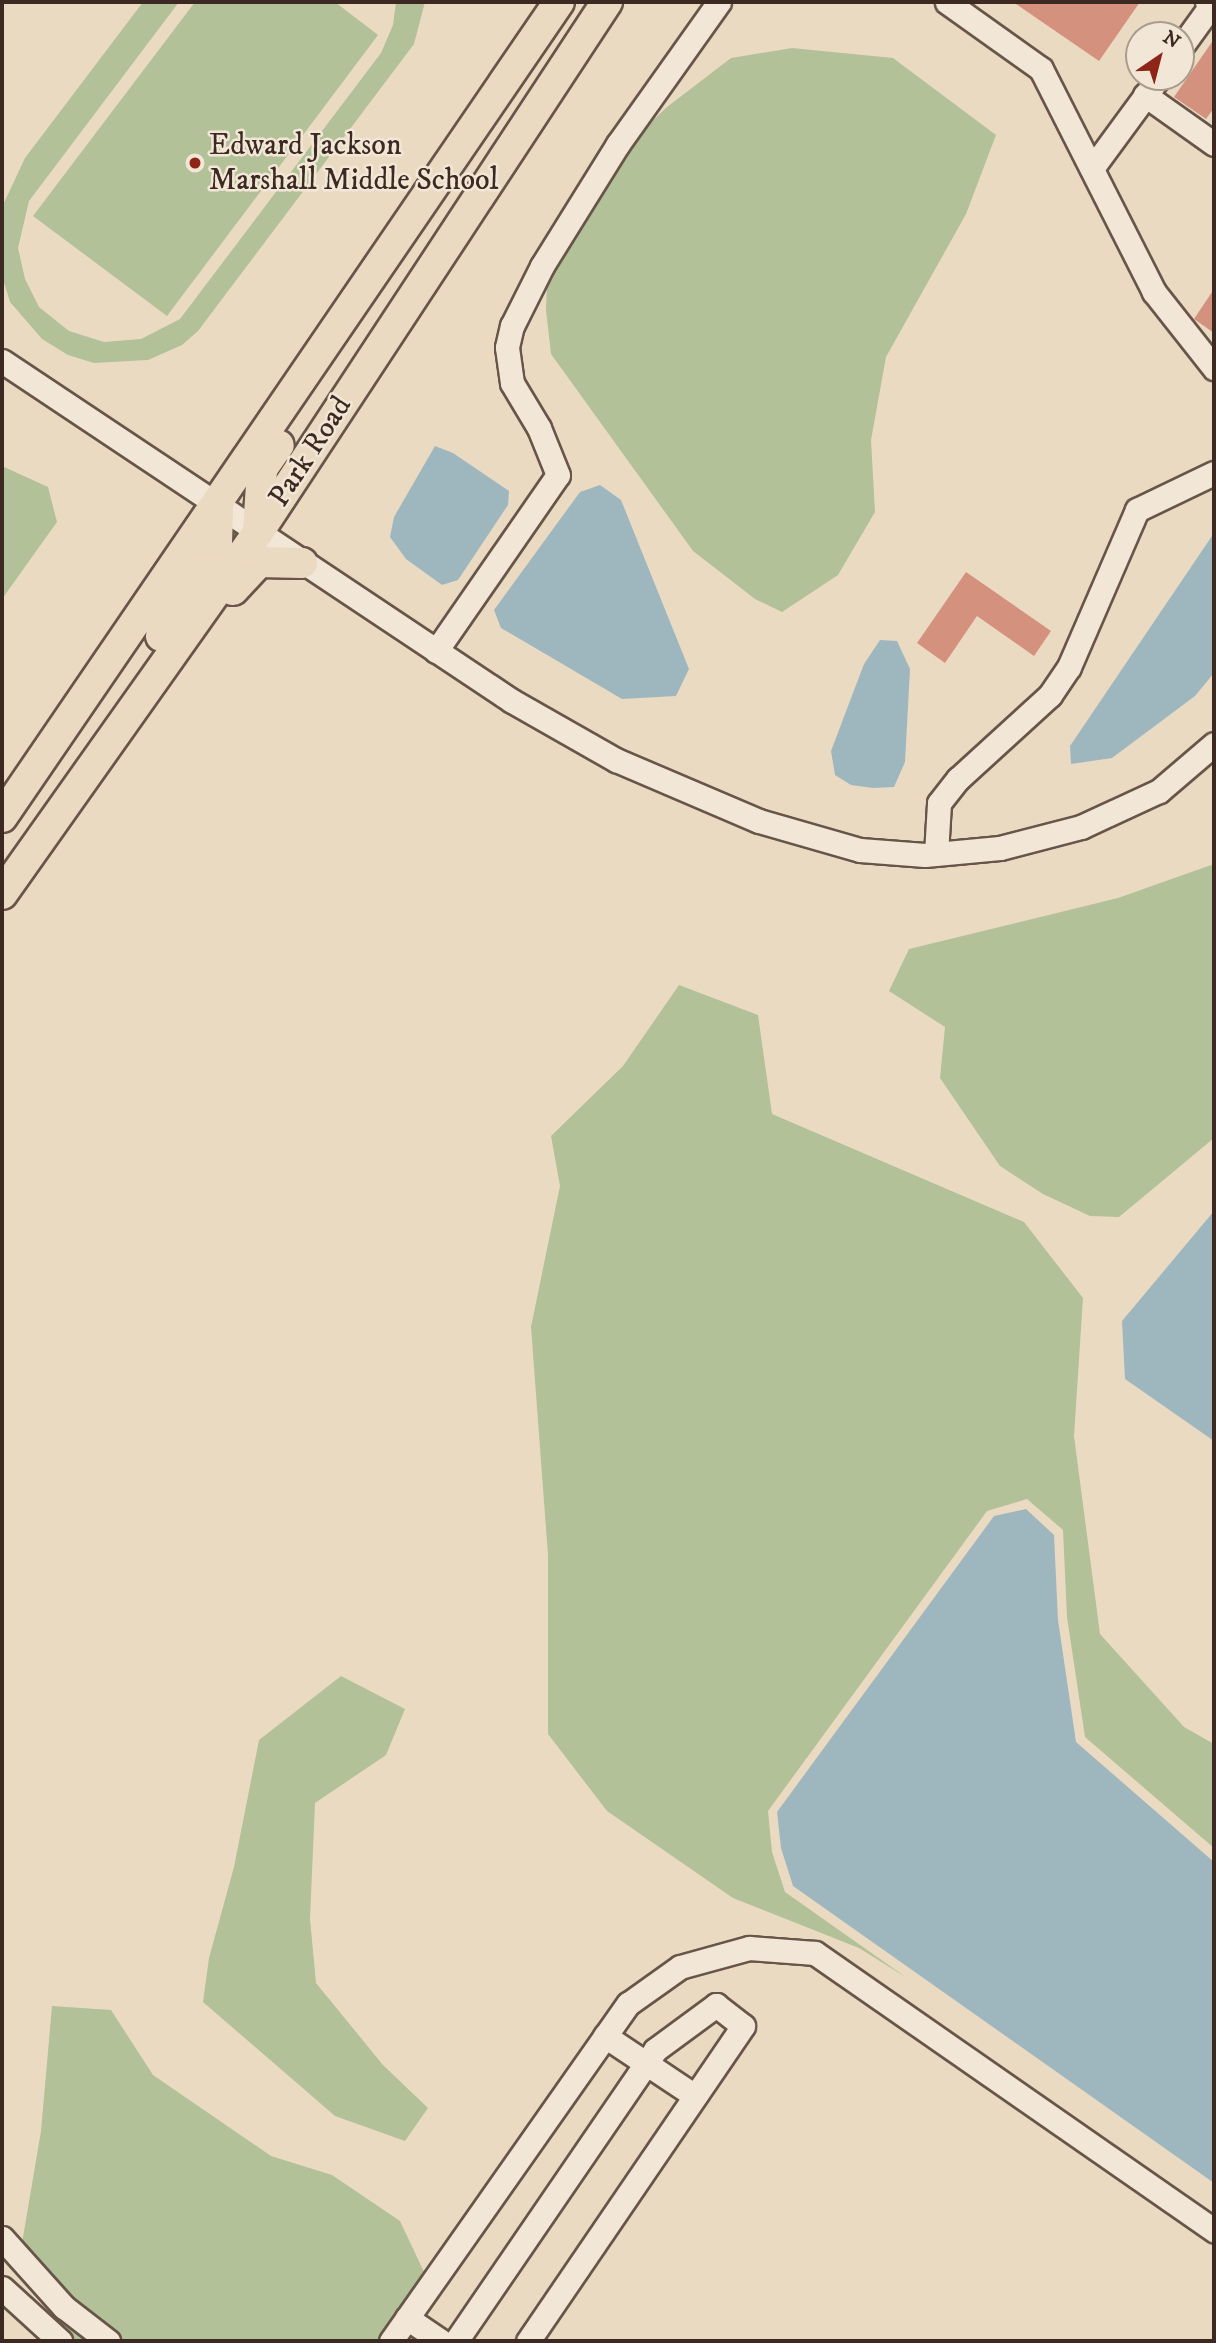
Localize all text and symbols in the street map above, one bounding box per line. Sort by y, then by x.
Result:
north arrow [1125,21,1195,91]
text: N [1158,26,1184,54]
place label: Edward Jackson Marshall Middle School [209,128,498,198]
marker: Edward Jackson Marshall Middle School [187,155,203,171]
street label: Park Road [262,390,360,514]

